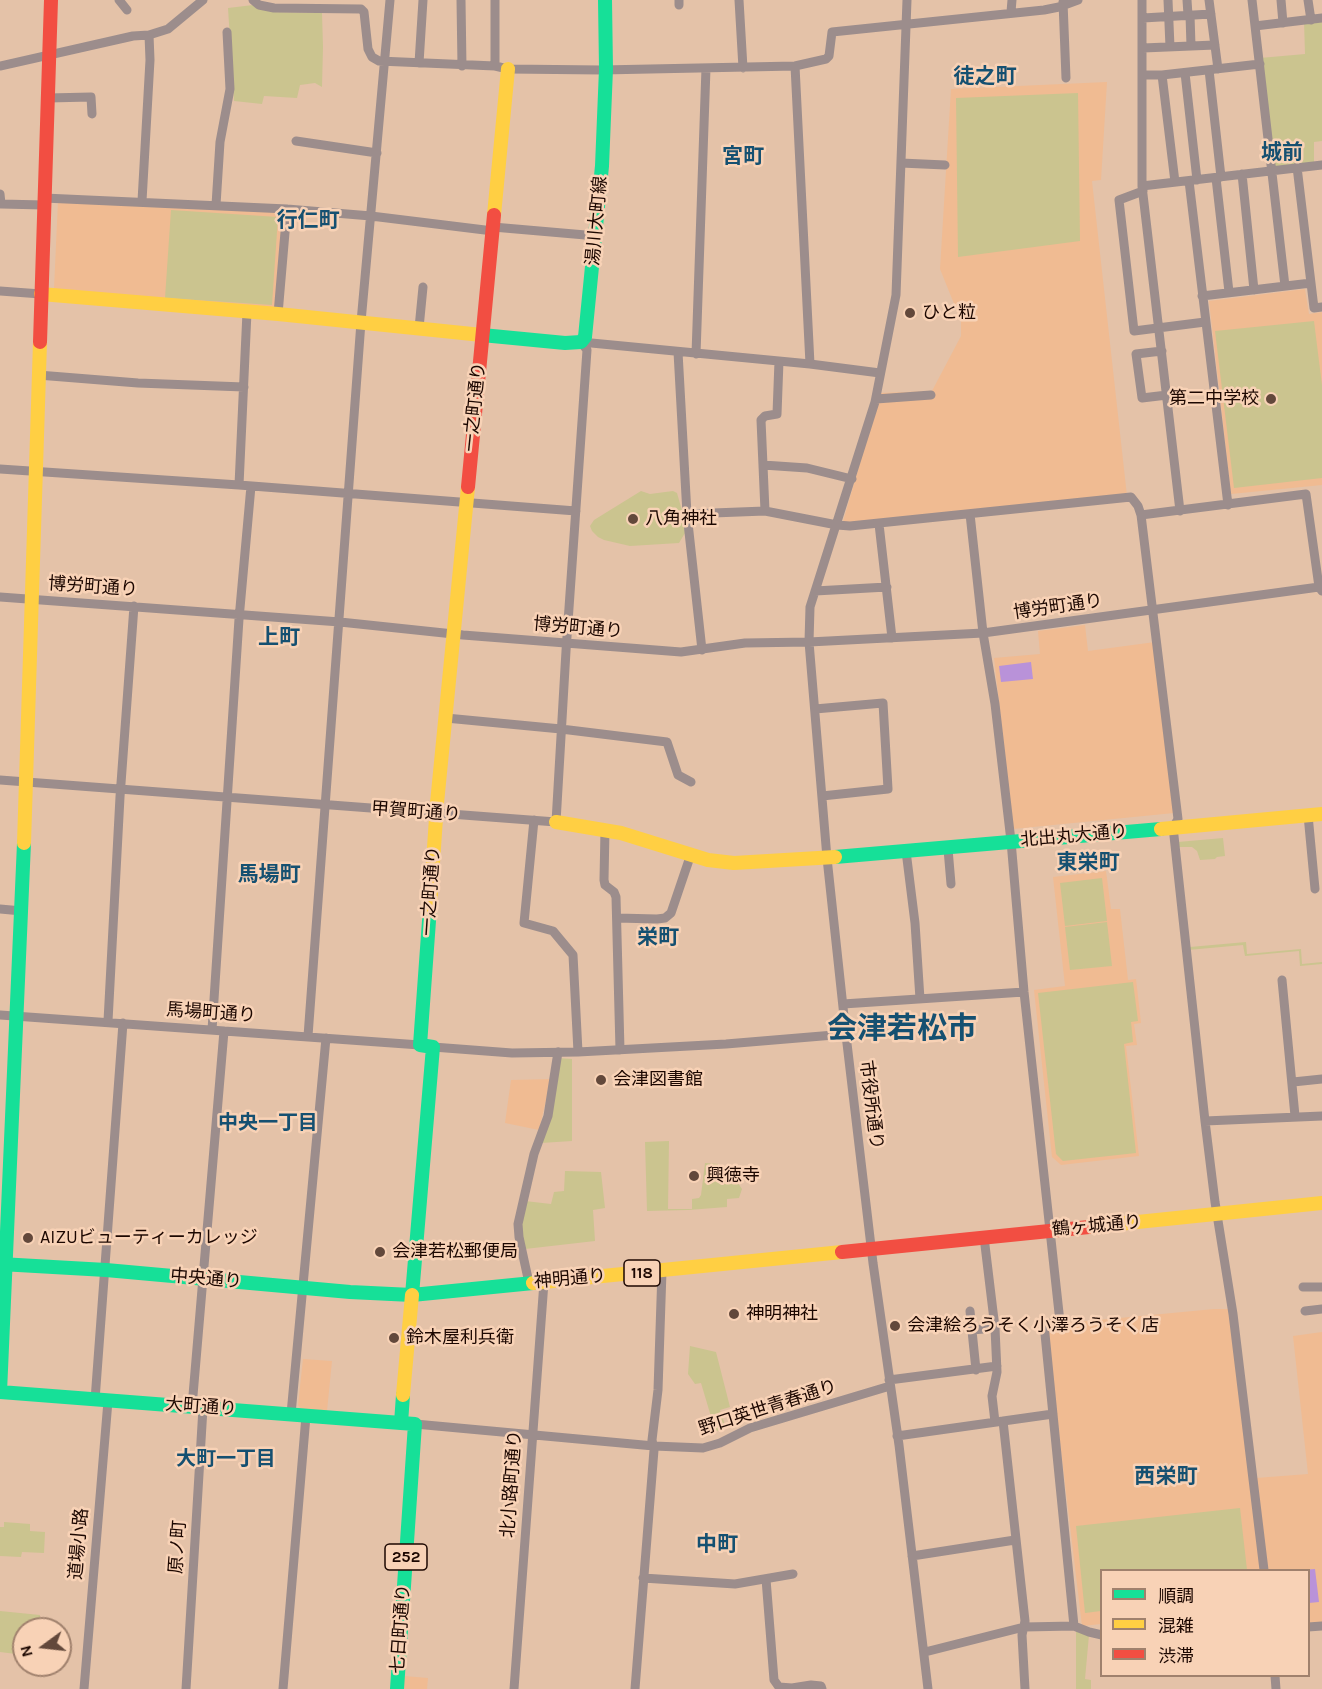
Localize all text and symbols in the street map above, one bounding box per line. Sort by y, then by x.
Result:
district label: 徒之町 [954,64,1016,90]
district label: 城前 [1261,140,1303,166]
district label: 宮町 [722,144,764,170]
street label: 湯川大町線 [582,175,612,267]
district label: 行仁町 [277,208,339,234]
place label: ひと粒 [922,302,976,324]
marker: ひと粒 [903,306,917,320]
street label: 一之町通り [460,361,490,453]
place label: 第二中学校 [1169,388,1259,410]
marker: 第二中学校 [1264,392,1278,406]
place label: 八角神社 [645,508,717,530]
marker: 八角神社 [626,512,640,526]
street label: 博労町通り [47,573,139,601]
street label: 博労町通り [1012,590,1104,624]
street label: 博労町通り [532,613,624,643]
district label: 上町 [258,625,300,651]
street label: 甲賀町通り [370,798,462,826]
street label: 北出丸大通り [1019,821,1129,851]
street label: 一之町通り [417,845,445,937]
district label: 東栄町 [1057,850,1119,876]
district label: 馬場町 [238,862,300,888]
district label: 栄町 [637,925,679,951]
street label: 馬場町通り [165,999,257,1027]
district label: 会津若松市 [827,1011,977,1047]
street label: 市役所通り [855,1059,887,1151]
place label: 会津図書館 [613,1069,703,1091]
marker: 会津図書館 [594,1073,608,1087]
district label: 中央一丁目 [218,1111,318,1135]
place label: 興徳寺 [706,1165,760,1187]
marker: 興徳寺 [687,1169,701,1183]
street label: 鶴ヶ城通り [1051,1211,1143,1241]
place label: AIZUビューティーカレッジ [40,1227,258,1249]
marker: AIZUビューティーカレッジ [21,1231,35,1245]
place label: 会津若松郵便局 [392,1241,518,1263]
marker: 会津若松郵便局 [373,1245,387,1259]
road number: 118 [624,1260,660,1286]
street label: 中央通り [169,1265,243,1293]
street label: 神明通り [533,1265,607,1293]
place label: 神明神社 [746,1303,818,1325]
marker: 神明神社 [727,1307,741,1321]
place label: 会津絵ろうそく小澤ろうそく店 [907,1315,1159,1337]
marker: 会津絵ろうそく小澤ろうそく店 [888,1319,902,1333]
place label: 鈴木屋利兵衛 [406,1327,514,1349]
marker: 鈴木屋利兵衛 [387,1331,401,1345]
street label: 野口英世青春通り [696,1375,840,1441]
street label: 大町通り [164,1394,238,1420]
street label: 北小路町通り [497,1429,527,1539]
district label: 大町一丁目 [176,1447,276,1471]
district label: 西栄町 [1135,1464,1197,1490]
street label: 道場小路 [65,1507,93,1581]
street label: 原ノ町 [165,1519,191,1575]
district label: 中町 [696,1532,738,1558]
road number: 252 [385,1544,427,1570]
legend [1100,1569,1310,1677]
street label: 七日町通り [387,1583,415,1675]
text: 順調 [1158,1585,1194,1607]
text: 混雑 [1158,1615,1194,1637]
north arrow [12,1617,72,1677]
text: N [15,1643,37,1659]
text: 渋滞 [1158,1645,1194,1667]

